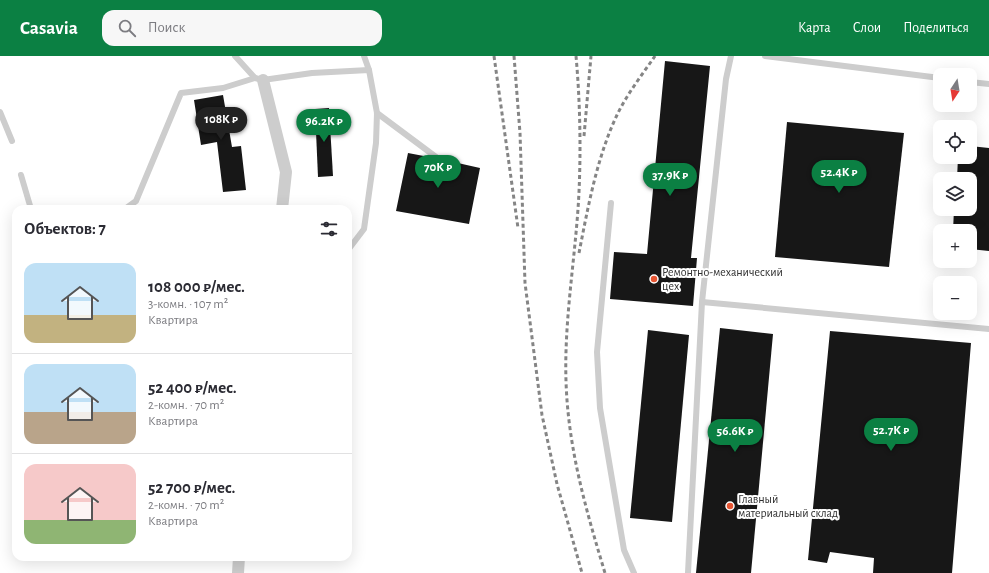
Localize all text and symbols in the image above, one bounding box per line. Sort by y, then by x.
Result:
search box [102,10,382,46]
icon: search [116,17,138,39]
text: Casavia [20,19,78,38]
text: Поиск [148,20,185,35]
text: Карта [798,21,831,35]
text: Слои [853,21,881,35]
text: Поделиться [903,21,969,35]
north arrow [933,68,977,112]
map controls [933,68,977,320]
pin: 108K ₽ [188,107,254,141]
pin: 96.2K ₽ [287,109,361,143]
text: 108K ₽ [204,113,238,126]
text: 96.2K ₽ [305,115,343,128]
button: locate [933,120,977,164]
pin: 70K ₽ [410,155,466,189]
pin: 52.4K ₽ [802,160,876,194]
text: 70K ₽ [424,161,452,174]
pin: 37.9K ₽ [633,163,707,197]
text: 52.4K ₽ [821,166,857,179]
text: 37.9K ₽ [652,169,688,182]
button: layers [933,172,977,216]
icon: filters [318,218,340,240]
text: Объектов: 7 [24,220,106,237]
button: + [933,224,977,268]
place label: Ремонтно-механический цех [662,266,783,292]
marker: Ремонтно-механический цех [649,274,659,284]
button: − [933,276,977,320]
text: 108 000 ₽/мес. [148,278,245,295]
icon: home [56,279,104,327]
text: 3-комн. · 107 m² [148,298,228,311]
text: Квартира [148,314,198,327]
text: 52 400 ₽/мес. [148,379,237,396]
icon: home [56,380,104,428]
text: 2-комн. · 70 m² [148,399,224,412]
text: Квартира [148,415,198,428]
pin: 52.7K ₽ [854,418,928,452]
pin: 56.6K ₽ [698,419,772,453]
text: 52.7K ₽ [873,424,909,437]
text: 56.6K ₽ [717,425,753,438]
text: 52 700 ₽/мес. [148,479,235,496]
icon: home [56,480,104,528]
place label: Главный материальный склад [738,493,838,519]
text: 2-комн. · 70 m² [148,499,224,512]
marker: Главный материальный склад [725,501,735,511]
text: Квартира [148,515,198,528]

